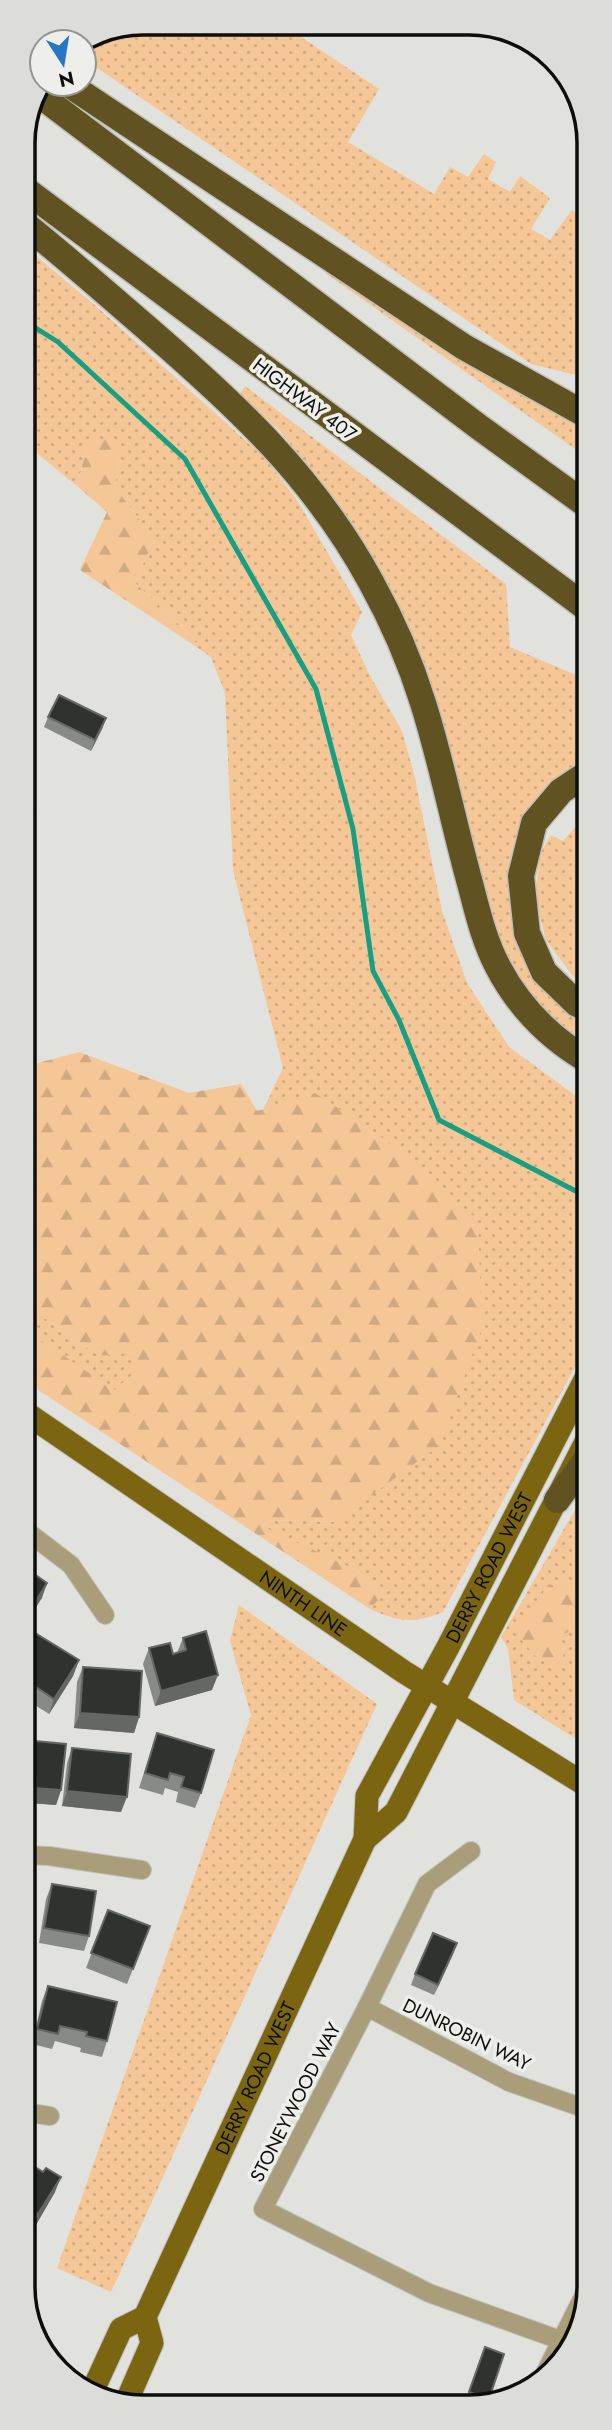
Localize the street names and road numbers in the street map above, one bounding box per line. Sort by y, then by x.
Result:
street label: HIGHWAY 407 [247,351,362,447]
street label: DERRY ROAD WEST [439,1488,539,1648]
street label: NINTH LINE [254,1564,352,1643]
street label: DUNROBIN WAY [398,1992,536,2077]
street label: DERRY ROAD WEST [209,1997,302,2159]
street label: STONEYWOOD WAY [244,2018,348,2187]

